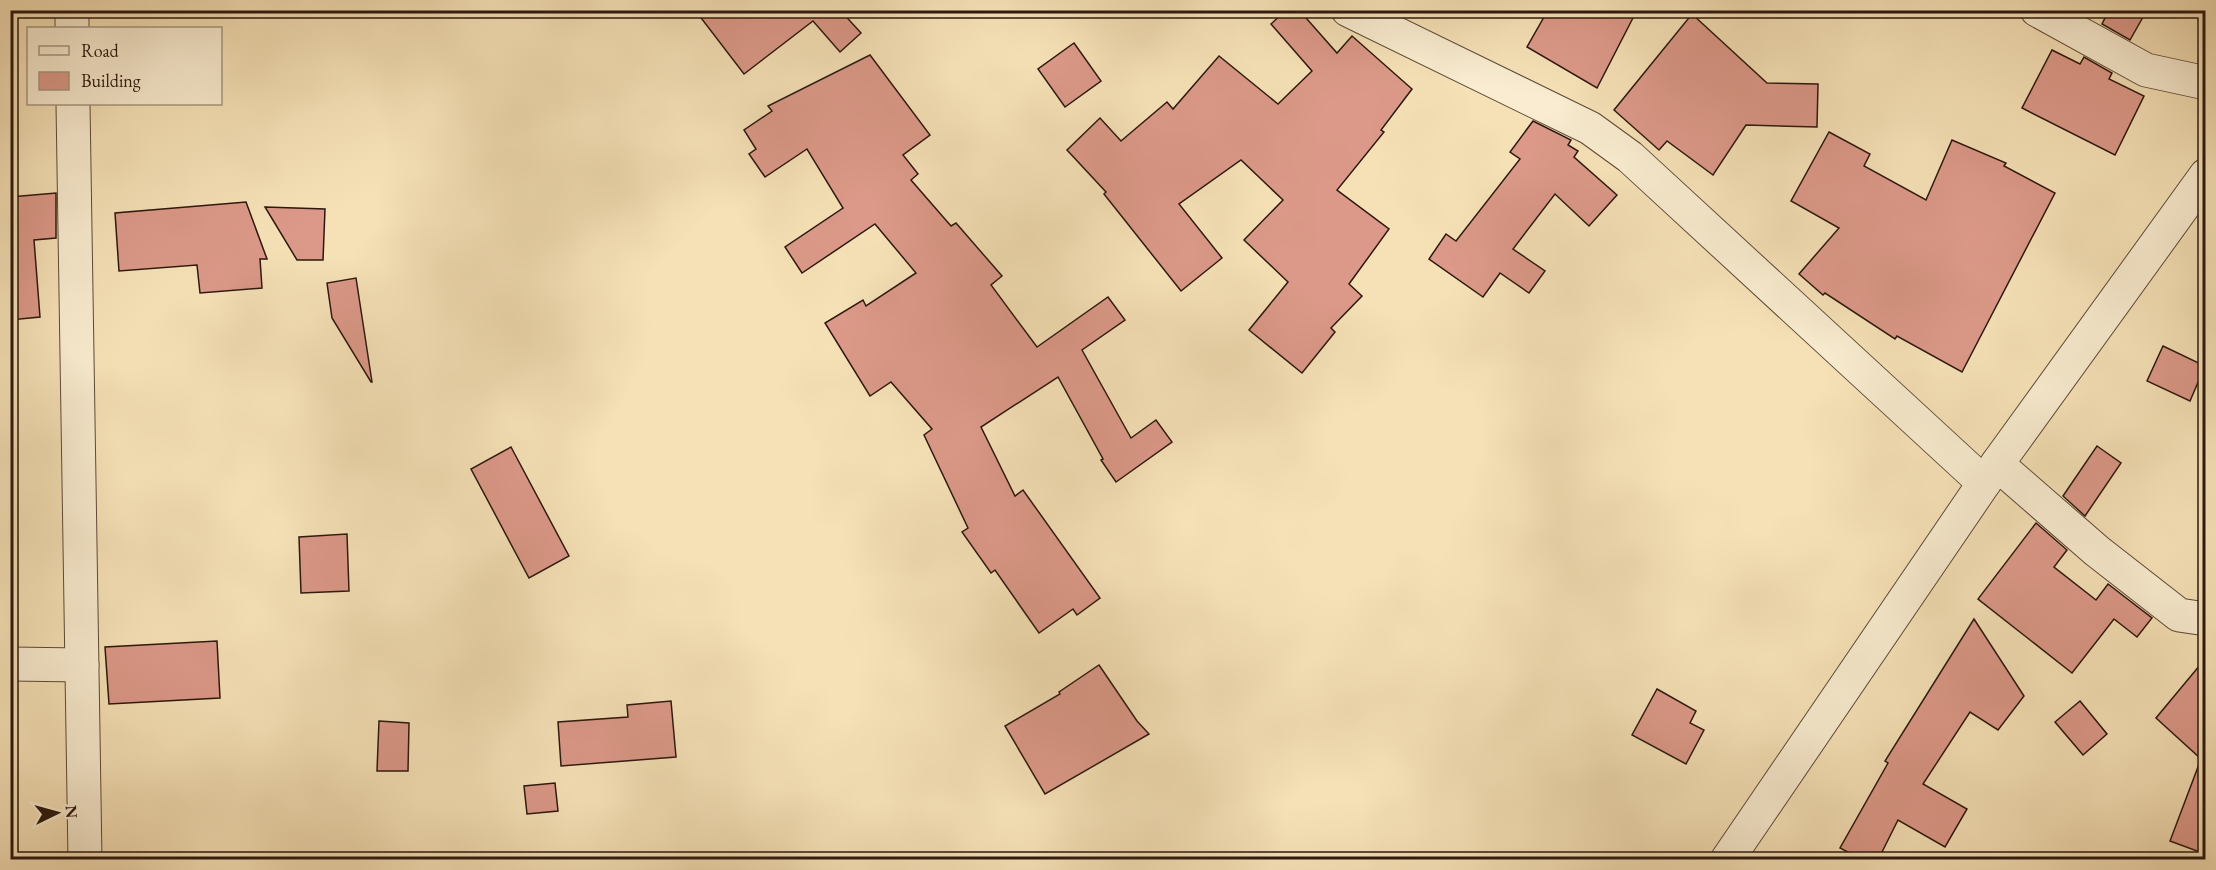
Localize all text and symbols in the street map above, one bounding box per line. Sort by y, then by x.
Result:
legend [27,27,222,105]
text: Road [81,39,120,62]
text: Building [81,69,141,92]
north arrow [27,783,87,843]
text: N [60,804,82,819]

